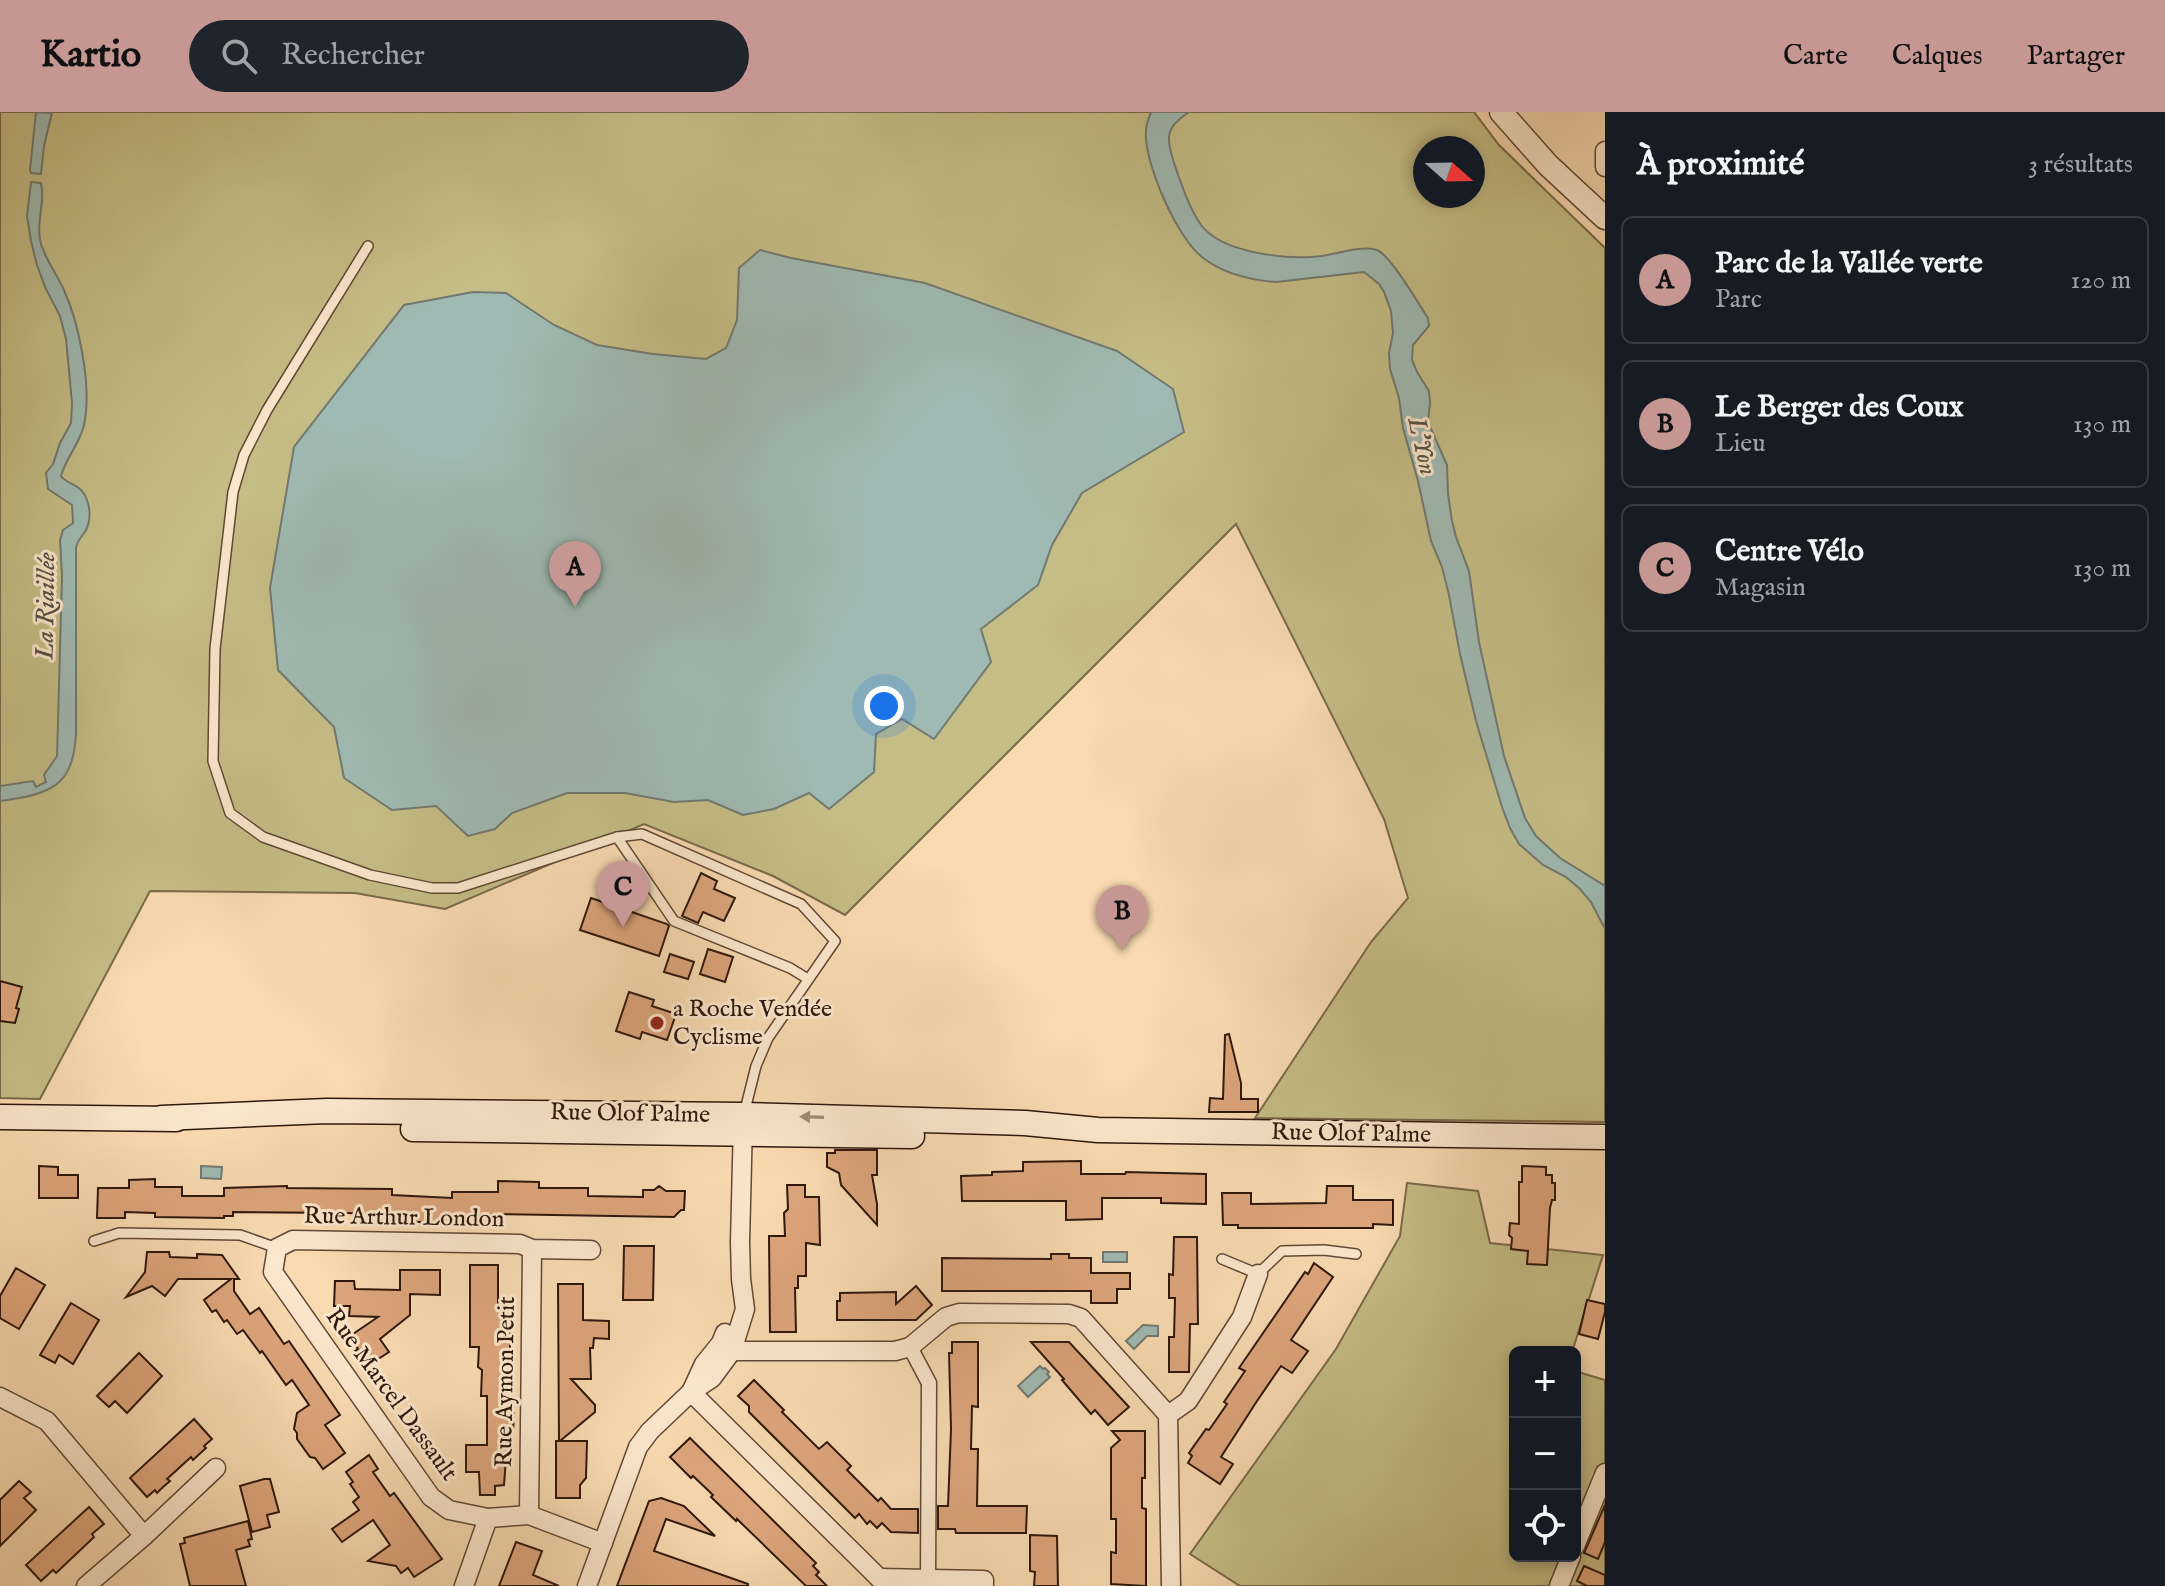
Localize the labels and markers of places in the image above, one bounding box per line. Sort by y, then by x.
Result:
pin: A [549,541,601,607]
pin: C [597,861,649,927]
pin: B [1096,885,1148,951]
place label: a Roche Vendée Cyclisme [673,994,832,1053]
marker: a Roche Vendée Cyclisme [648,1014,666,1032]

